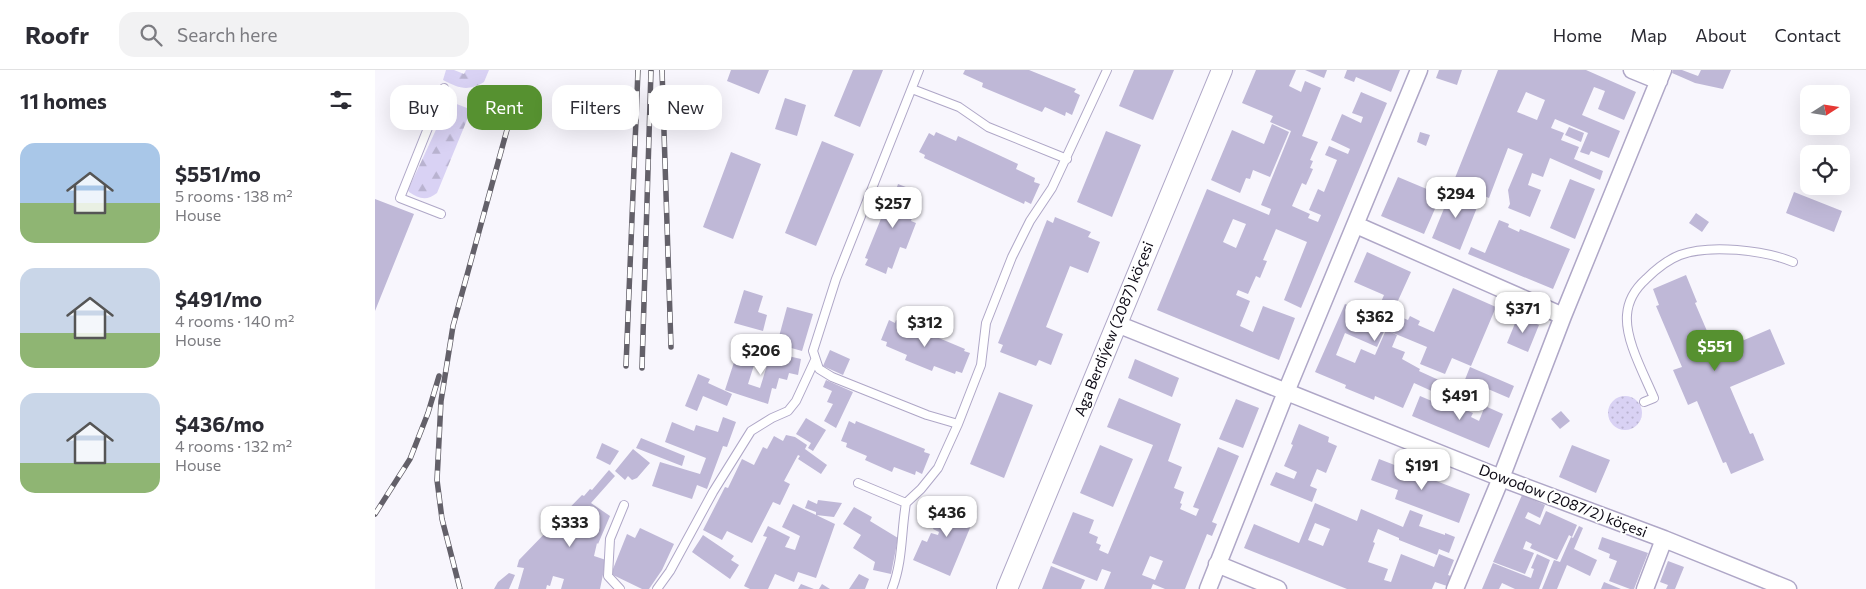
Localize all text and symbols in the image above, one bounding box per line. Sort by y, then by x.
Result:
search box [119,12,469,57]
text: Roofr [25,20,89,49]
icon: search [137,21,165,49]
text: Search here [177,23,278,46]
text: Home [1553,24,1602,46]
text: Map [1630,24,1667,46]
text: About [1695,24,1747,46]
text: Contact [1775,24,1841,46]
chip: Buy [390,85,457,130]
chip: Rent [467,85,542,130]
chip: Filters [552,85,639,130]
chip: New [649,85,722,130]
north arrow [1800,85,1850,135]
map controls [1800,85,1850,195]
icon: filters [327,86,355,114]
text: 11 homes [20,88,107,113]
button: locate [1800,145,1850,195]
text: $551/mo [175,161,261,186]
icon: home [60,163,120,223]
pin: $294 [1426,176,1486,219]
text: $294 [1437,183,1475,202]
text: 5 rooms · 138 m² [175,186,293,205]
pin: $257 [863,186,923,229]
text: $257 [875,193,911,212]
text: House [175,205,221,224]
street label: Aga Berdiýew (2087) köçesi [1070,239,1156,419]
text: $491/mo [175,286,262,311]
icon: home [60,288,120,348]
pin: $371 [1493,292,1553,334]
text: $371 [1506,298,1540,317]
pin: $362 [1345,300,1405,342]
pin: $312 [895,306,955,348]
text: $362 [1356,306,1394,325]
text: 4 rooms · 140 m² [175,311,294,330]
text: $312 [908,312,942,331]
text: House [175,330,221,349]
pin: $551 [1685,330,1745,372]
pin: $206 [731,334,791,376]
text: $551 [1697,336,1733,355]
text: $206 [742,340,780,359]
pin: $491 [1430,378,1490,421]
text: $491 [1442,385,1478,404]
text: $436/mo [175,411,264,436]
icon: home [60,413,120,473]
text: 4 rooms · 132 m² [175,436,292,455]
pin: $191 [1392,448,1452,491]
text: House [175,455,221,474]
text: $191 [1405,455,1439,474]
street label: Dowodow (2087/2) köçesi [1477,460,1650,541]
pin: $436 [917,496,977,538]
text: $436 [928,502,966,521]
pin: $333 [540,506,600,548]
text: $333 [552,512,588,531]

